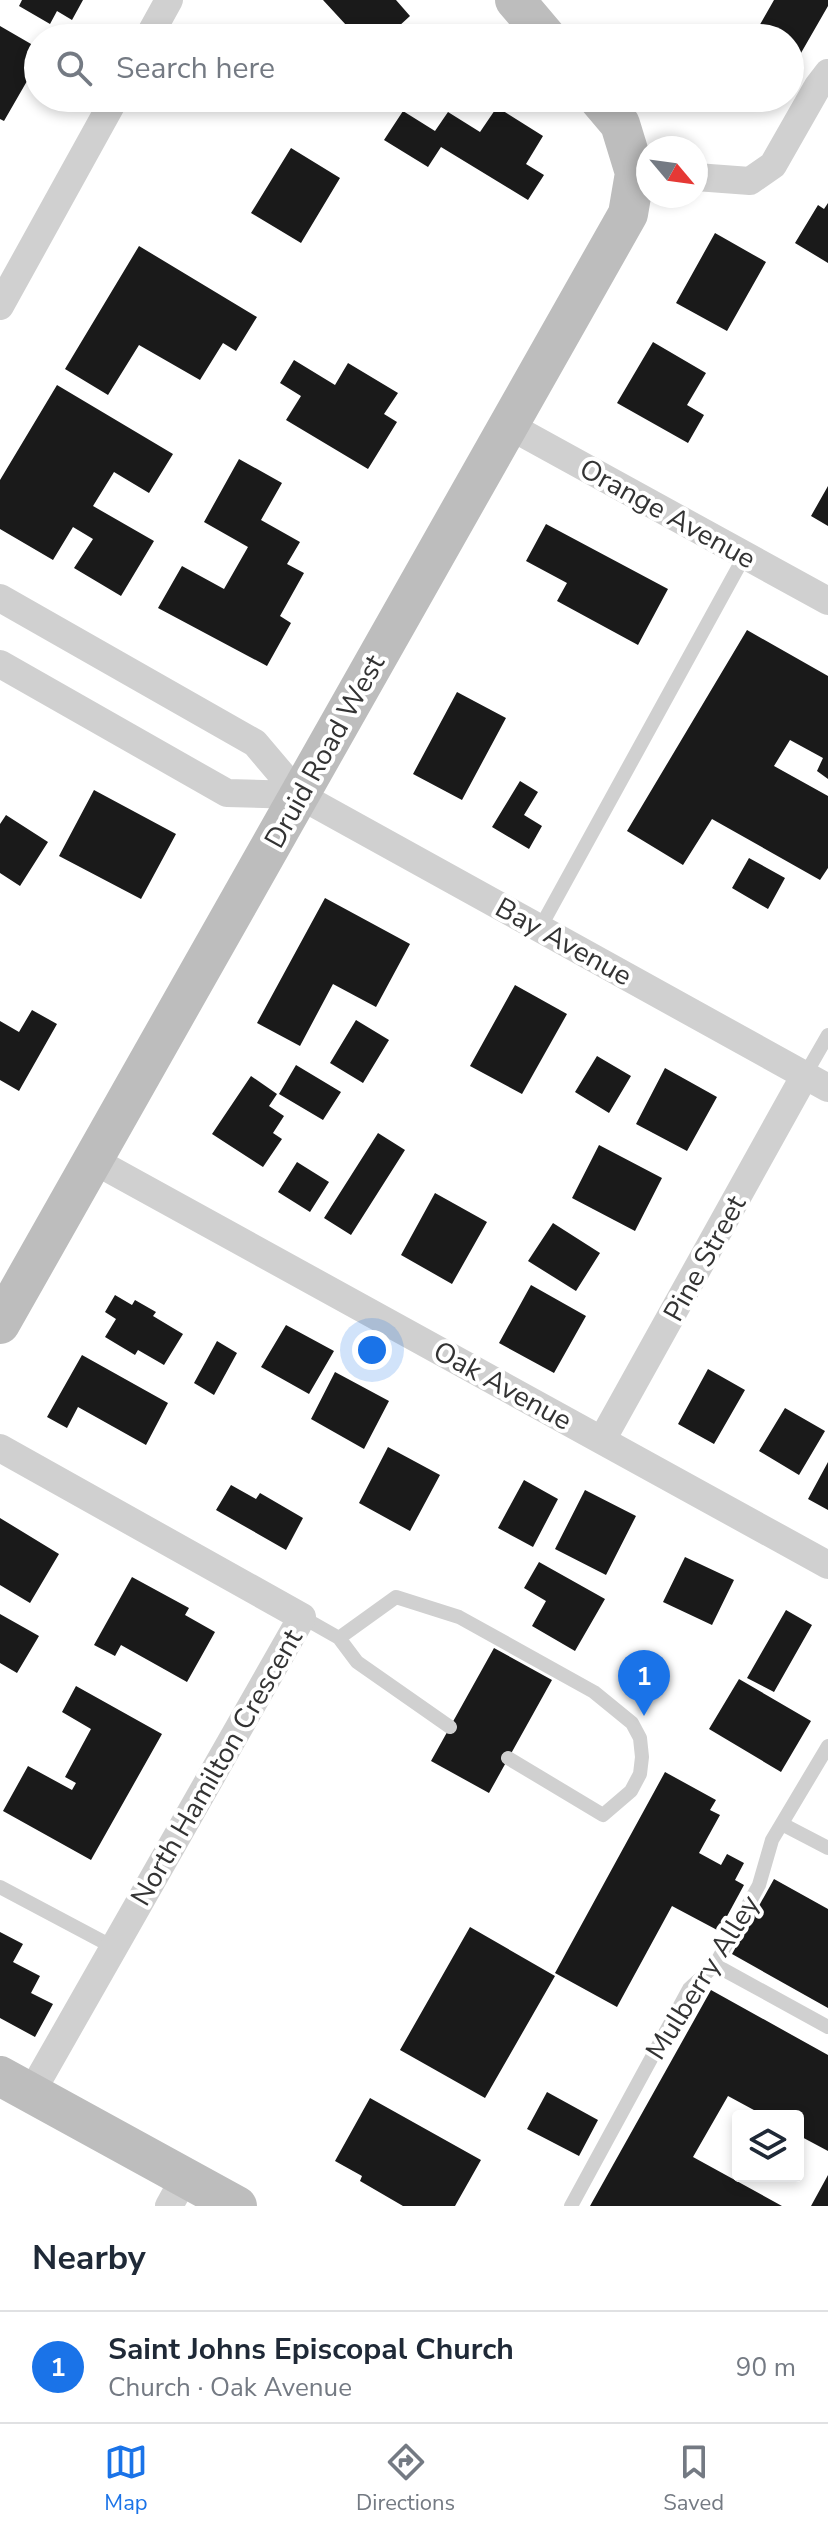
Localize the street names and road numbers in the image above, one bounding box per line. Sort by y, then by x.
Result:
street label: Orange Avenue [573,450,762,578]
street label: Druid Road West [256,648,394,855]
street label: Bay Avenue [488,889,639,995]
street label: Pine Street [655,1188,755,1328]
street label: Oak Avenue [426,1332,579,1440]
street label: North Hamilton Crescent [122,1622,312,1913]
street label: Mulberry Alley [637,1887,769,2067]

